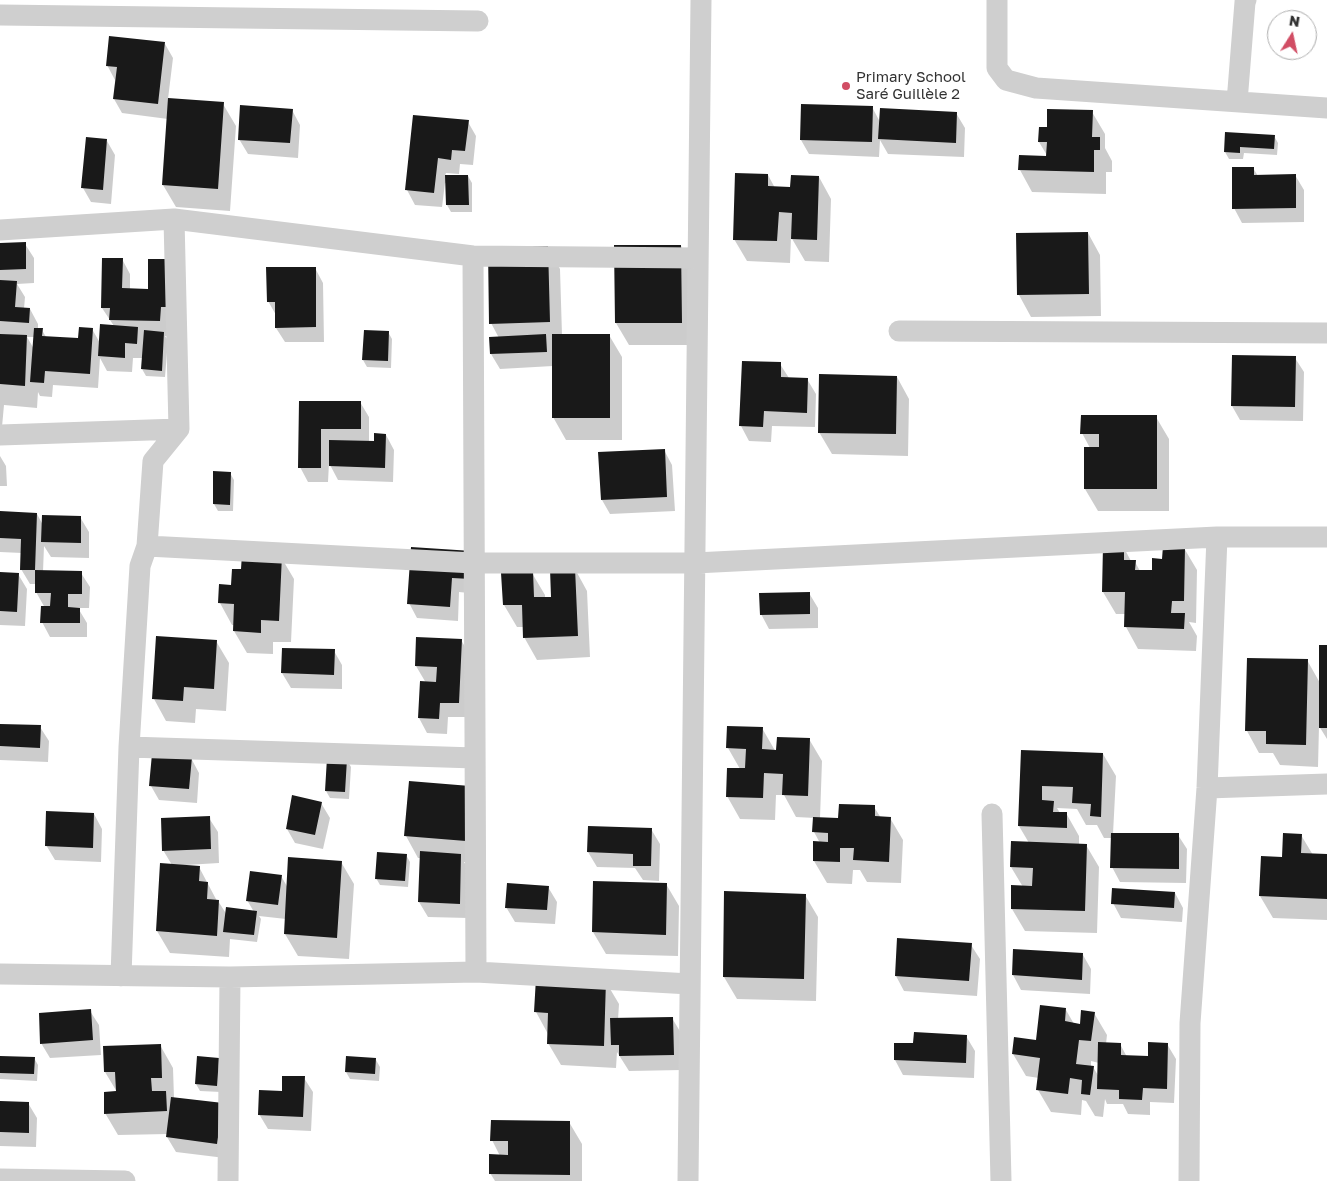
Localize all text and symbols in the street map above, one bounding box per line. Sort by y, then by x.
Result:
north arrow [1267,10,1317,60]
text: N [1288,11,1301,30]
place label: Primary School Saré Guillèle 2 [856,68,966,103]
marker: Primary School Saré Guillèle 2 [840,80,852,92]

